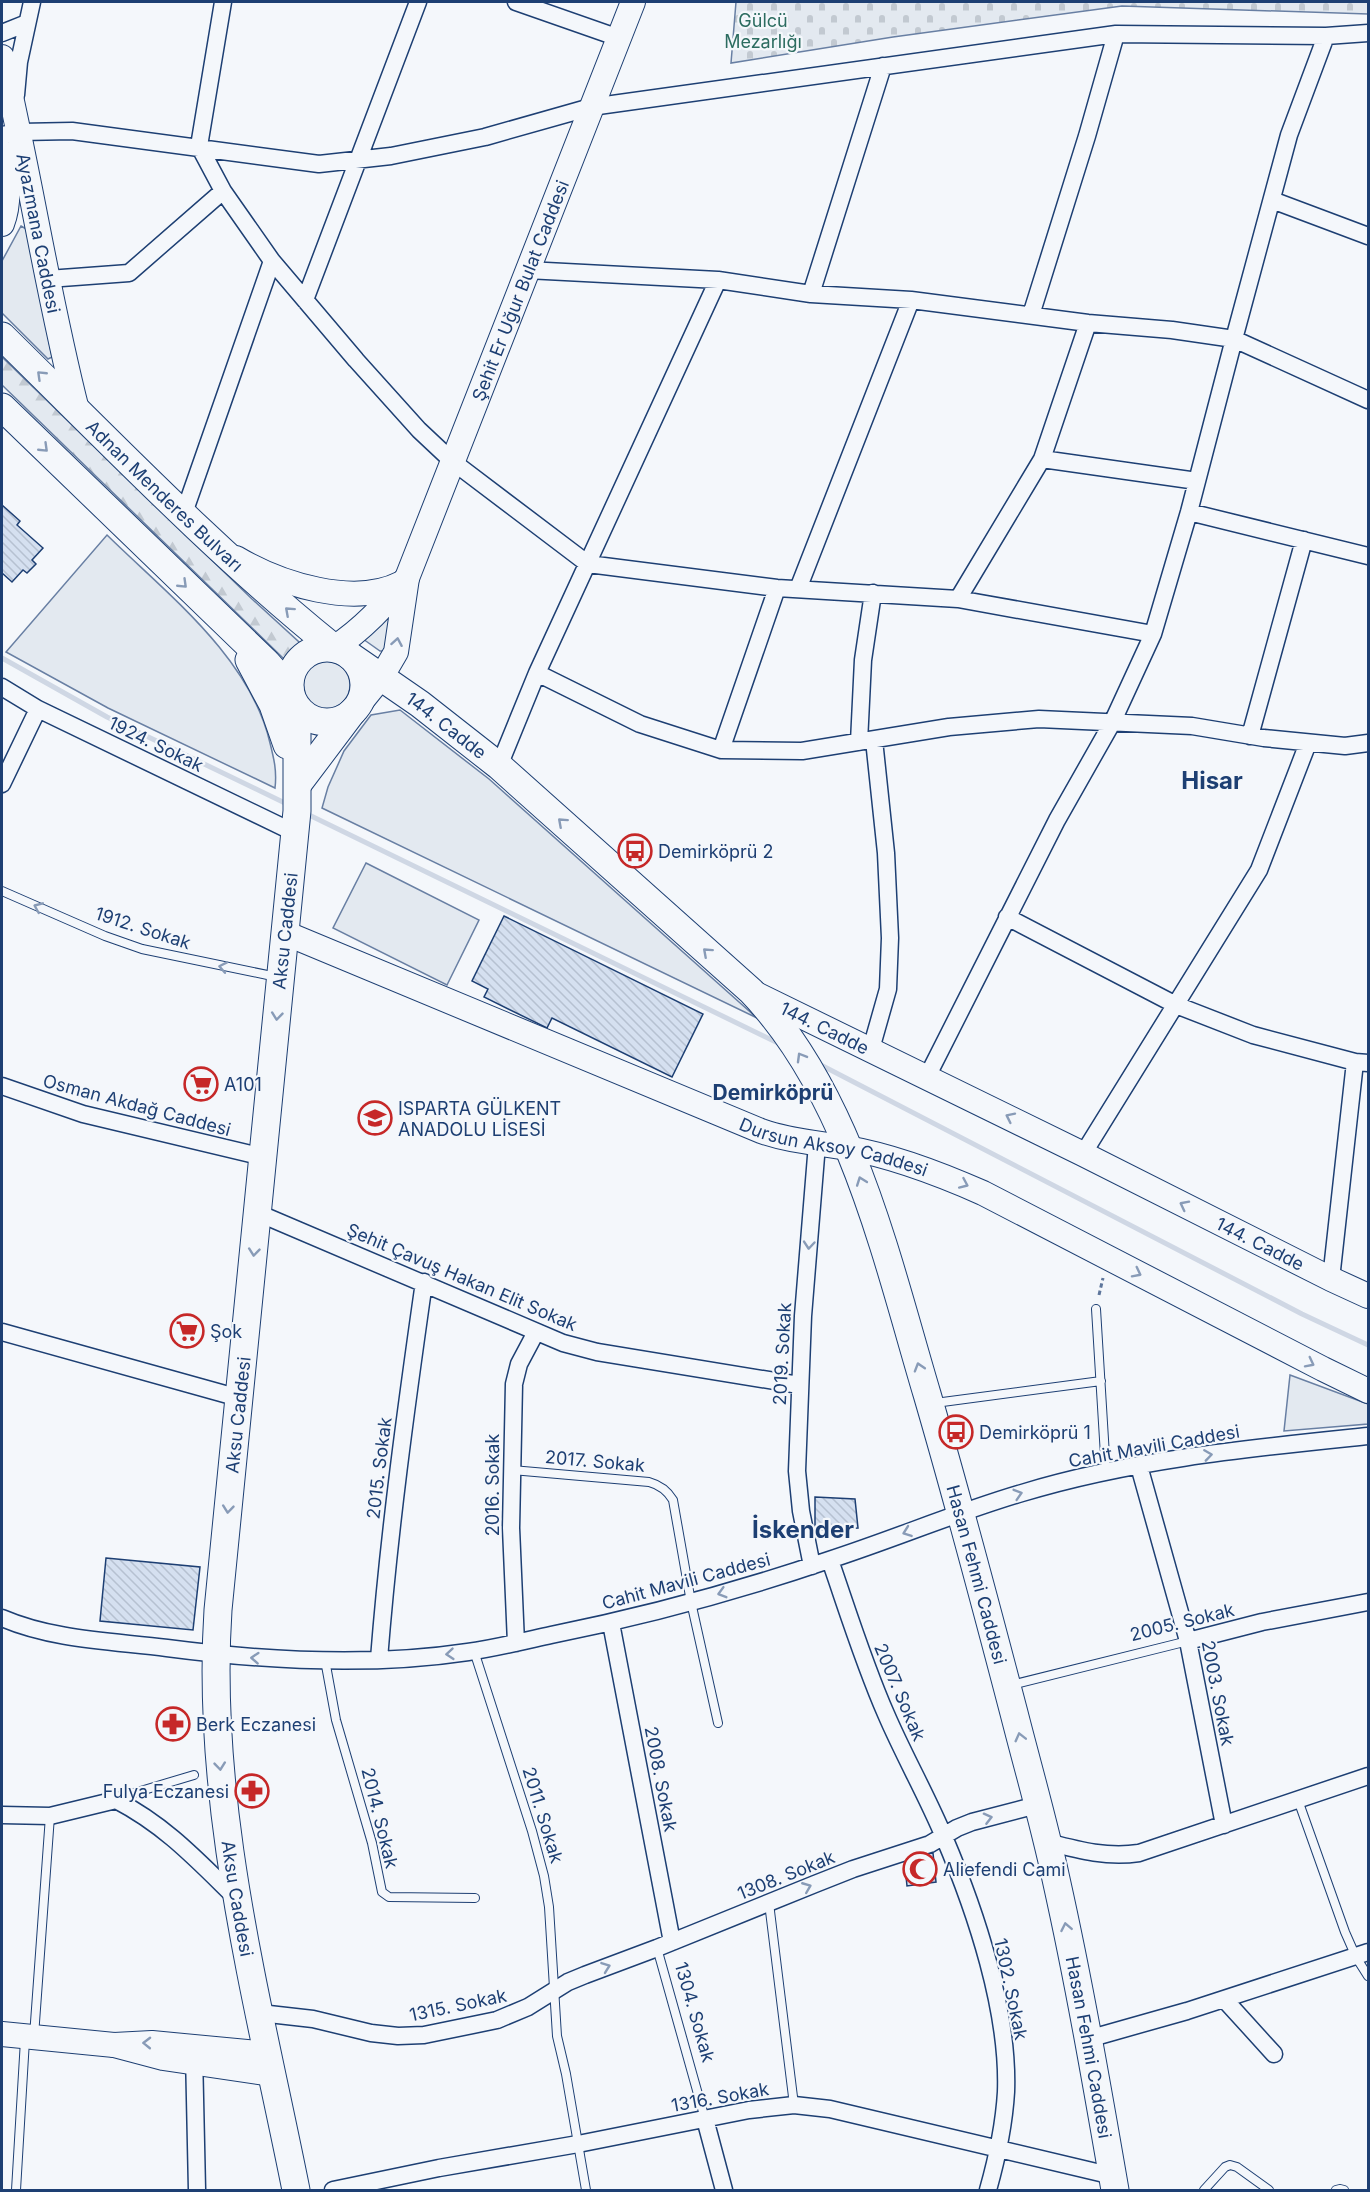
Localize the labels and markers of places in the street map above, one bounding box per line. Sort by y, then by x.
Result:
bus stop icon: Demirköprü 2 [617,833,653,869]
place label: Demirköprü 2 [658,841,773,862]
supermarket icon: A101 [183,1066,219,1102]
place label: A101 [224,1074,262,1095]
place label: ISPARTA GÜLKENT ANADOLU LİSESİ [398,1097,561,1140]
school or university icon: ISPARTA GÜLKENT ANADOLU LİSESİ [357,1100,393,1136]
supermarket icon: Şok [169,1313,205,1349]
place label: Şok [210,1321,242,1342]
bus stop icon: Demirköprü 1 [938,1414,974,1450]
place label: Demirköprü 1 [979,1422,1091,1443]
pharmacy icon: Berk Eczanesi [155,1706,191,1742]
place label: Berk Eczanesi [196,1714,316,1735]
pharmacy icon: Fulya Eczanesi [234,1773,270,1809]
place label: Fulya Eczanesi [103,1781,229,1802]
mosque icon: Aliefendi Cami [902,1851,938,1887]
place label: Aliefendi Cami [943,1859,1066,1880]

